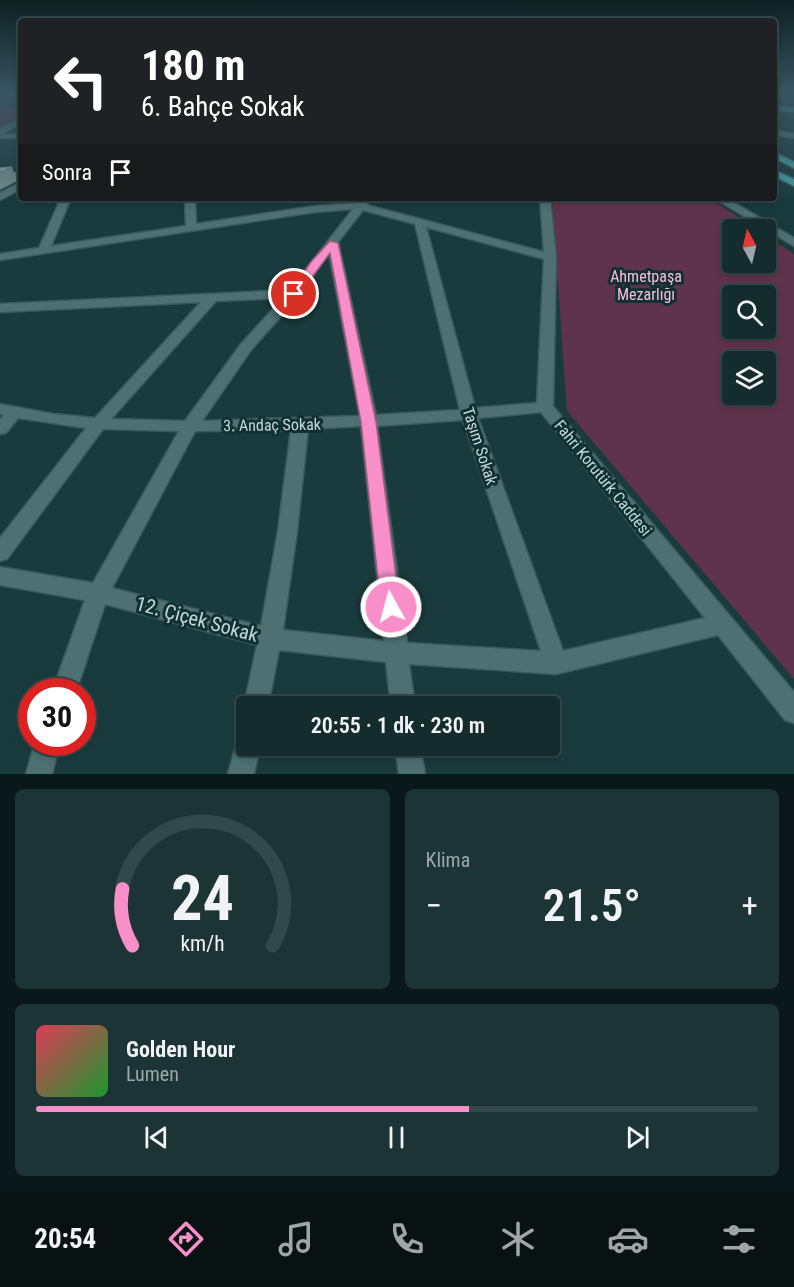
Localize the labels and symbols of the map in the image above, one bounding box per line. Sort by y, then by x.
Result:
north arrow [722,219,776,273]
park label: Ahmetpaşa Mezarlığı [610,267,682,304]
pin [268,268,319,319]
street label: Taşım Sokak [459,405,502,488]
street label: 3. Andaç Sokak [223,415,322,435]
street label: Fahri Korutürk Caddesi [550,416,656,540]
position arrow [359,575,423,639]
street label: 12. Çiçek Sokak [133,591,261,647]
speed limit sign: 30 [18,678,96,756]

